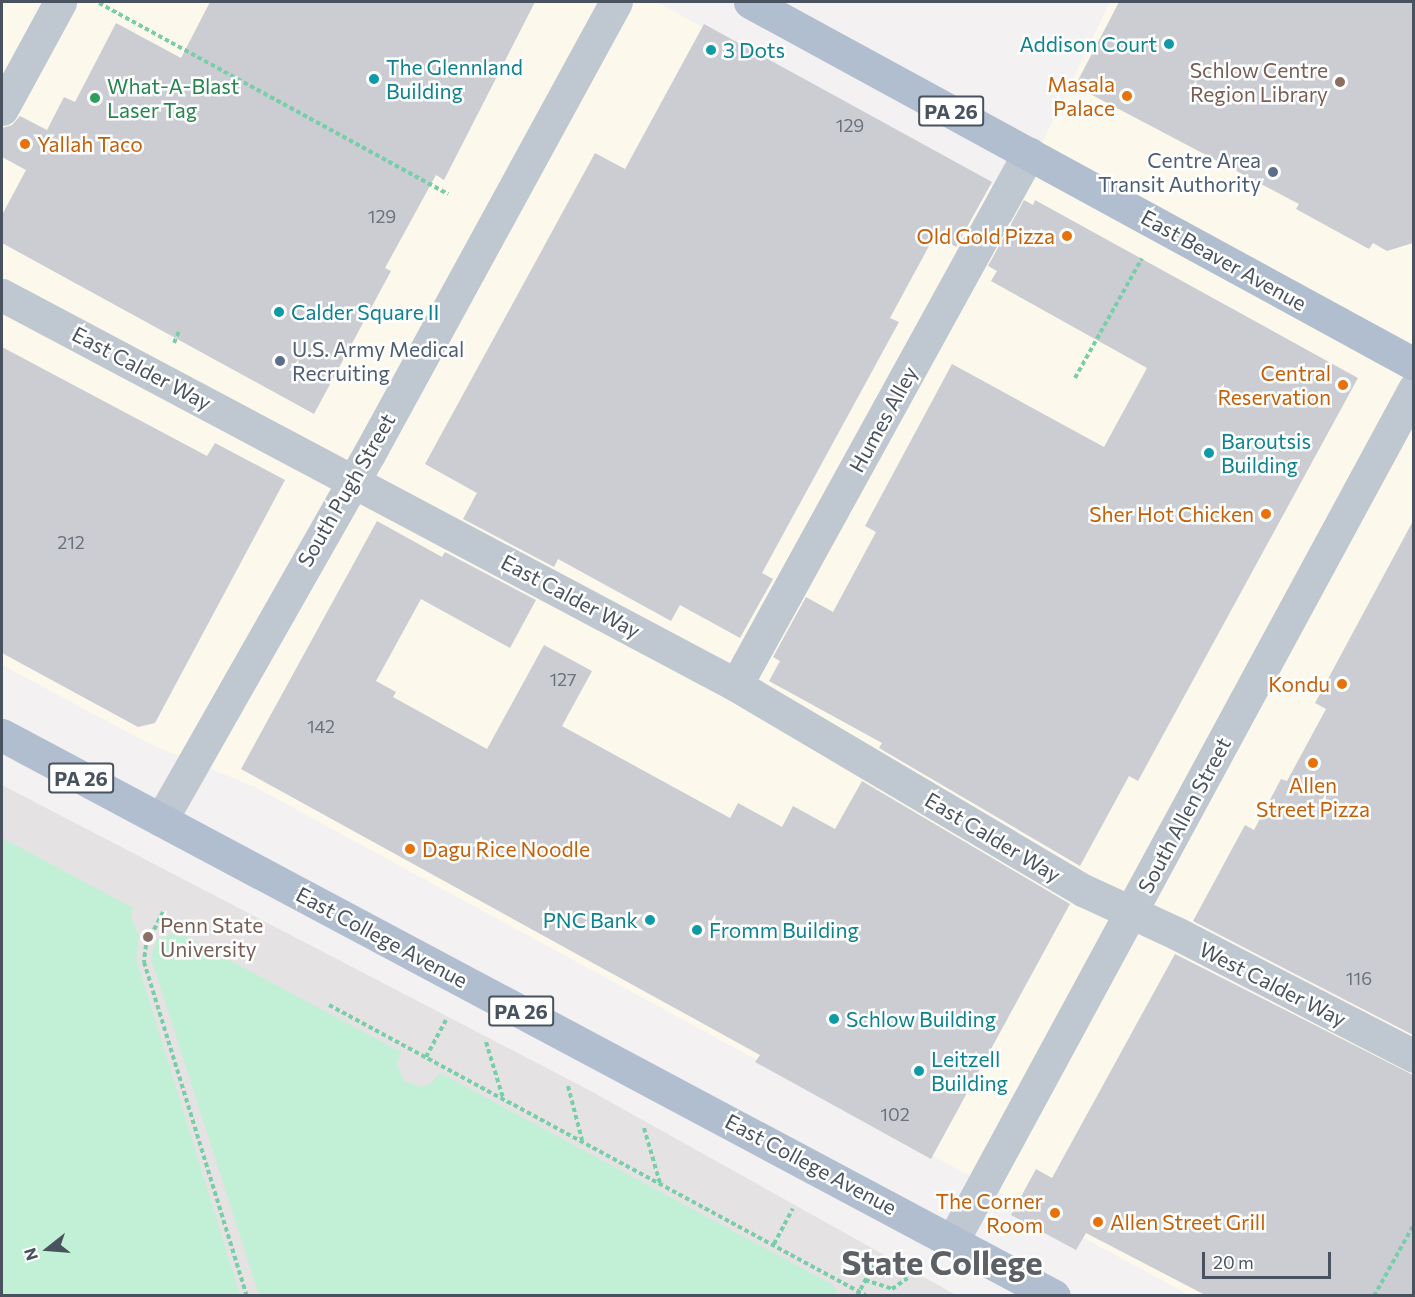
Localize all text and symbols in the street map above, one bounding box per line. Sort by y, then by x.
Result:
place label: Addison Court [1020,31,1157,57]
place label: 3 Dots [723,37,785,63]
marker: Addison Court [1162,37,1176,51]
marker: 3 Dots [704,43,718,57]
place label: The Glennland Building [386,54,523,104]
place label: Schlow Centre Region Library [1190,57,1328,107]
place label: Masala Palace [1047,71,1115,121]
marker: The Glennland Building [367,72,381,86]
place label: What-A-Blast Laser Tag [107,73,239,123]
marker: Schlow Centre Region Library [1333,75,1347,89]
marker: Masala Palace [1120,89,1134,103]
marker: What-A-Blast Laser Tag [88,91,102,105]
road number: PA 26 [918,94,984,128]
house number: 129 [836,114,864,136]
place label: Yallah Taco [37,131,143,157]
marker: Yallah Taco [18,137,32,151]
place label: Centre Area Transit Authority [1098,147,1261,197]
marker: Centre Area Transit Authority [1266,165,1280,179]
street label: East Beaver Avenue [1137,204,1311,316]
house number: 129 [368,205,396,227]
place label: Old Gold Pizza [917,223,1055,249]
marker: Old Gold Pizza [1060,229,1074,243]
place label: Calder Square II [291,299,439,325]
marker: Calder Square II [272,305,286,319]
street label: East Calder Way [68,321,216,415]
place label: U.S. Army Medical Recruiting [292,336,464,386]
marker: U.S. Army Medical Recruiting [273,354,287,368]
place label: Central Reservation [1217,360,1331,410]
street label: Humes Alley [844,362,922,476]
marker: Central Reservation [1336,378,1350,392]
street label: South Pugh Street [292,409,400,571]
place label: Baroutsis Building [1221,428,1311,478]
marker: Baroutsis Building [1202,446,1216,460]
place label: Sher Hot Chicken [1089,501,1254,527]
marker: Sher Hot Chicken [1259,507,1273,521]
house number: 212 [57,531,85,553]
street label: East Calder Way [497,549,645,643]
house number: 127 [549,668,577,690]
place label: Kondu [1268,671,1330,697]
marker: Kondu [1335,677,1349,691]
house number: 142 [307,715,335,737]
street label: South Allen Street [1132,733,1236,897]
marker: Allen Street Pizza [1306,756,1320,770]
road number: PA 26 [48,761,114,795]
place label: Allen Street Pizza [1256,772,1370,822]
street label: East Calder Way [921,787,1065,887]
place label: Dagu Rice Noodle [422,836,590,862]
marker: Dagu Rice Noodle [403,842,417,856]
street label: East College Avenue [292,881,472,993]
place label: PNC Bank [543,907,638,933]
place label: Penn State University [160,912,263,962]
marker: PNC Bank [643,913,657,927]
place label: Fromm Building [709,917,859,943]
marker: Fromm Building [690,923,704,937]
marker: Penn State University [141,930,155,944]
street label: West Calder Way [1195,936,1351,1032]
house number: 116 [1346,967,1372,989]
road number: PA 26 [488,994,554,1028]
place label: Schlow Building [846,1006,996,1032]
marker: Schlow Building [827,1012,841,1026]
place label: Leitzell Building [931,1046,1008,1096]
marker: Leitzell Building [912,1064,926,1078]
house number: 102 [880,1103,910,1125]
street label: East College Avenue [721,1108,901,1220]
place label: The Corner Room [936,1188,1043,1238]
marker: The Corner Room [1048,1206,1062,1220]
place label: Allen Street Grill [1110,1209,1266,1235]
marker: Allen Street Grill [1091,1215,1105,1229]
north arrow [18,1219,78,1279]
scale bar [1205,1240,1334,1278]
district label: State College [841,1242,1043,1282]
text: N [19,1246,41,1263]
text: 20 m [1213,1251,1254,1273]

